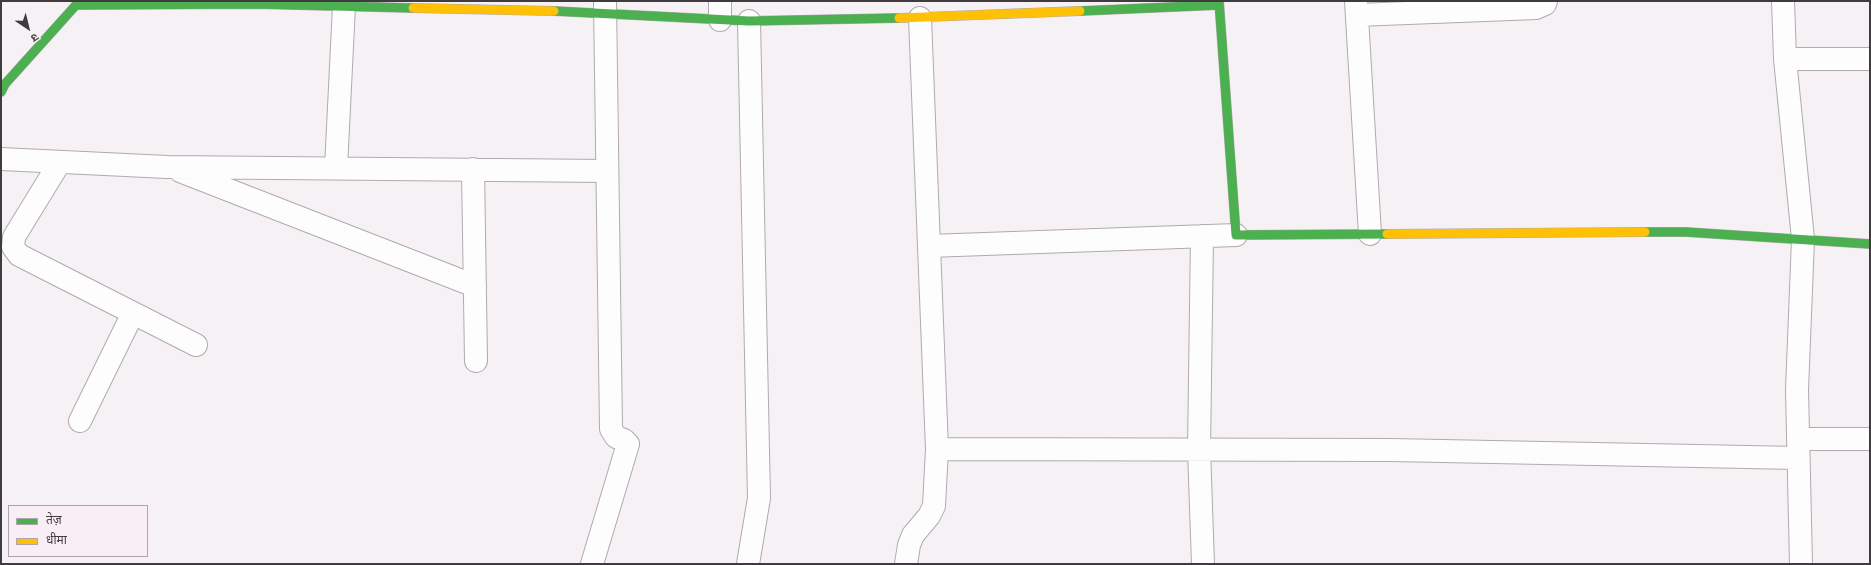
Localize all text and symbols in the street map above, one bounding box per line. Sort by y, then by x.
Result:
north arrow [8,8,48,48]
text: उ [29,31,41,45]
legend [8,505,148,557]
text: तेज़ [46,513,62,527]
text: धीमा [46,533,67,547]

